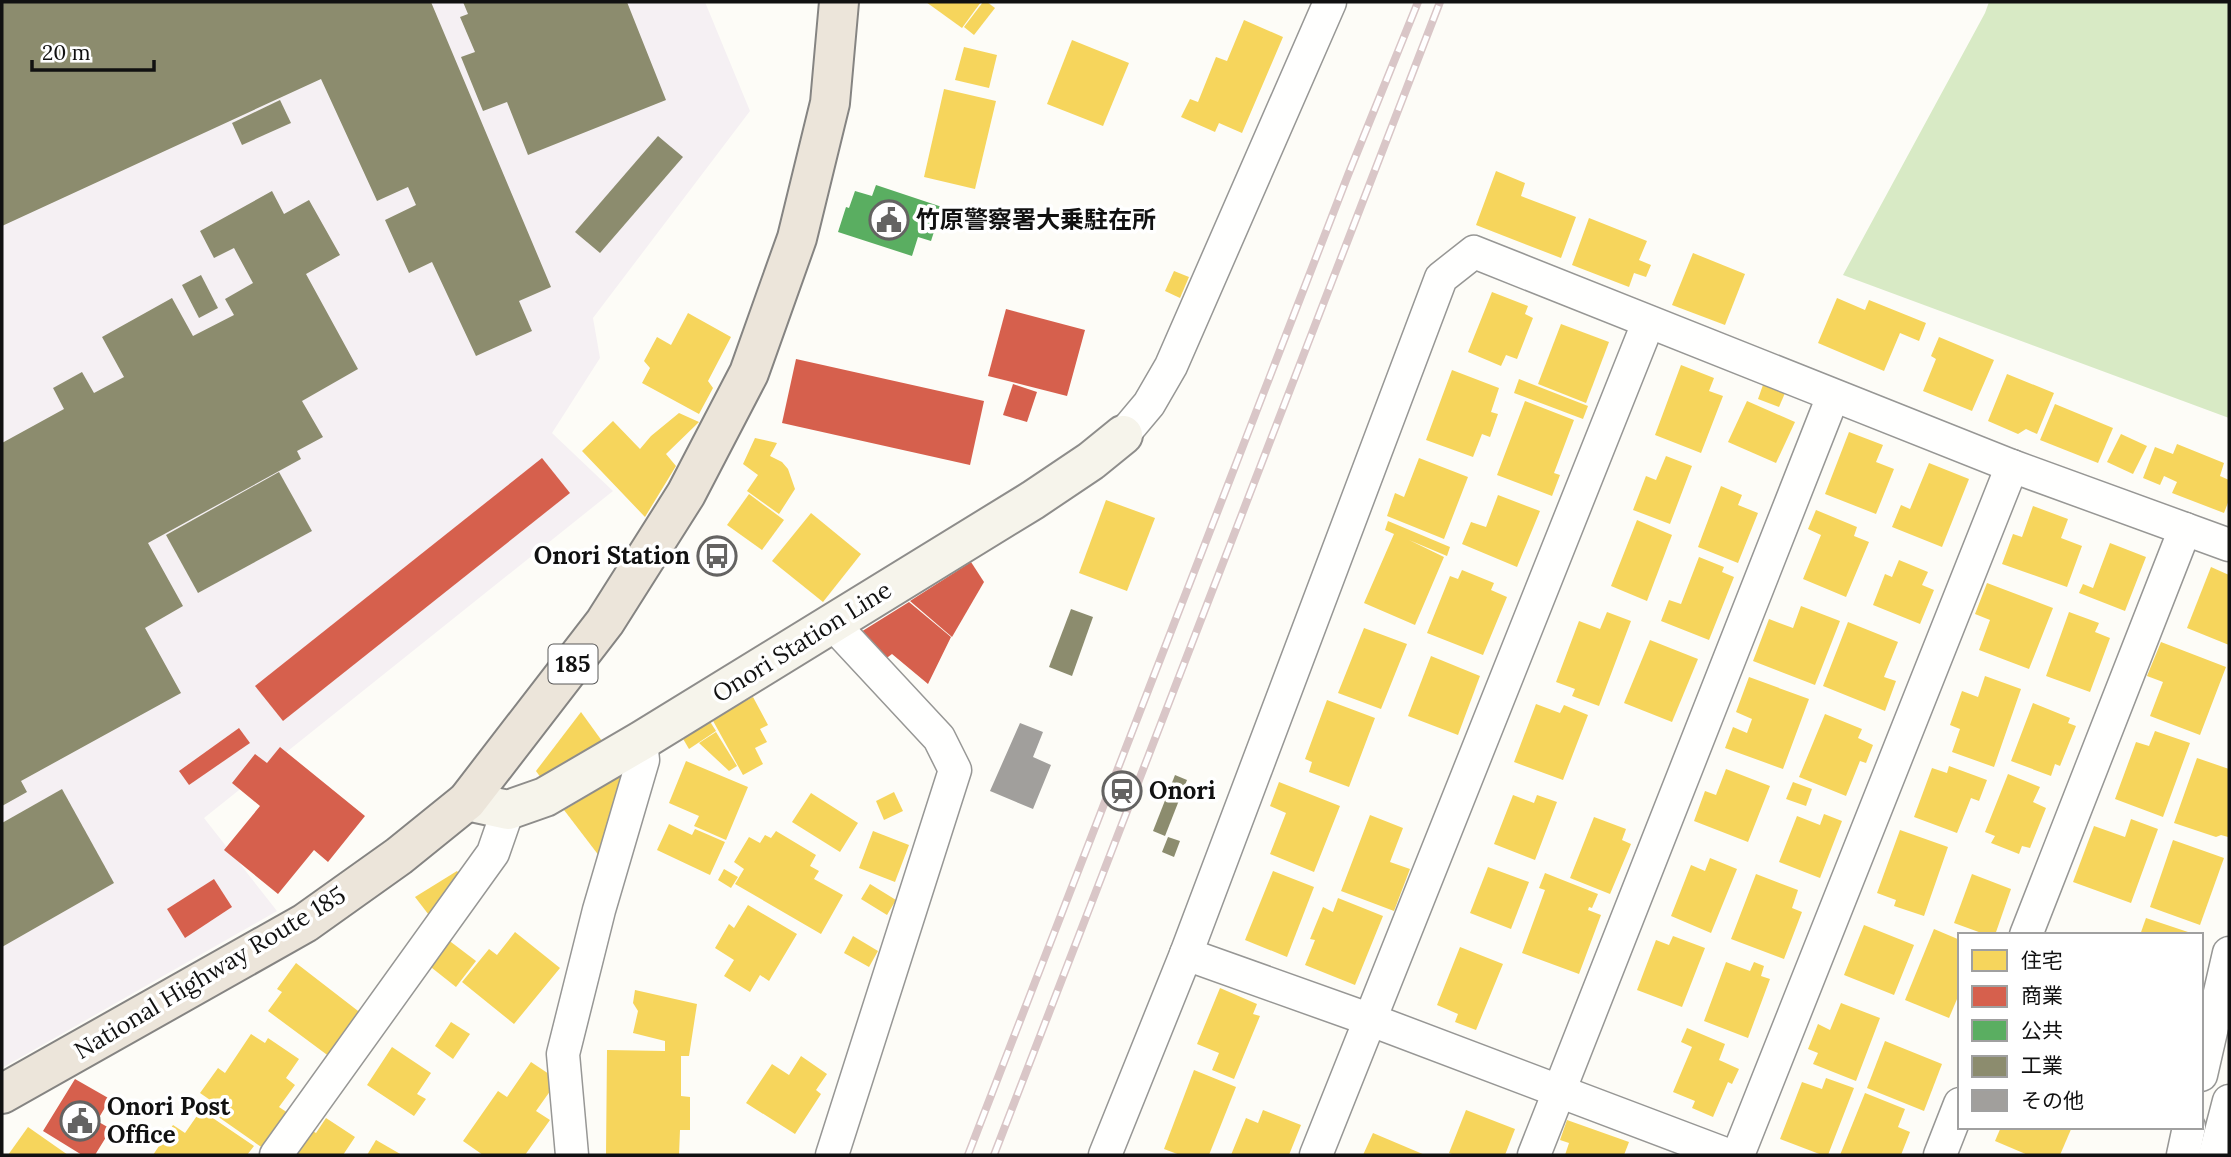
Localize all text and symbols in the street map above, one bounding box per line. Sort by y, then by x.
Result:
scale bar [32,28,154,72]
text: 20 m [42,39,91,66]
public building icon: 竹原警察署大乗駐在所 [868,199,910,241]
place label: 竹原警察署大乗駐在所 [916,204,1156,235]
bus stop icon: Onori Station [696,535,738,577]
place label: Onori Station [534,540,690,571]
street label: Onori Station Line [706,574,897,709]
road number: 185 [548,644,598,684]
station icon: Onori [1101,770,1143,812]
place label: Onori [1149,775,1216,806]
street label: National Highway Route 185 [68,879,351,1066]
legend [1958,933,2203,1129]
text: 住宅 [2021,947,2063,974]
text: 商業 [2021,982,2063,1009]
text: 公共 [2021,1017,2063,1044]
text: 工業 [2021,1052,2063,1079]
text: その他 [2021,1087,2084,1114]
place label: Onori Post Office [107,1091,231,1150]
public building icon: Onori Post Office [59,1100,101,1142]

